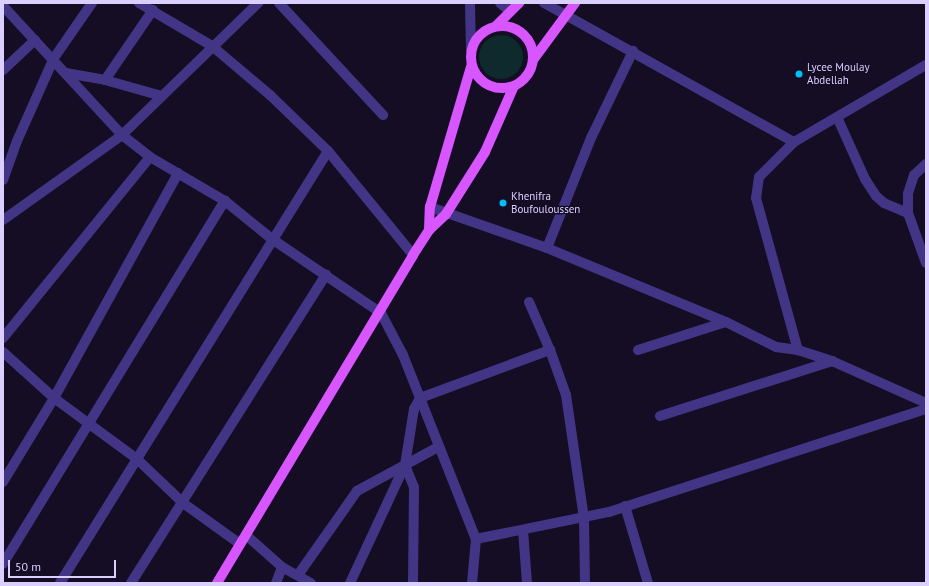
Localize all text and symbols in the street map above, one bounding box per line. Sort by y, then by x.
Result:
place label: Lycee Moulay Abdellah [807,61,870,87]
marker: Lycee Moulay Abdellah [794,69,804,79]
place label: Khenifra Boufouloussen [511,190,580,216]
marker: Khenifra Boufouloussen [498,198,508,208]
scale bar [10,552,118,578]
text: 50 m [15,559,41,574]

